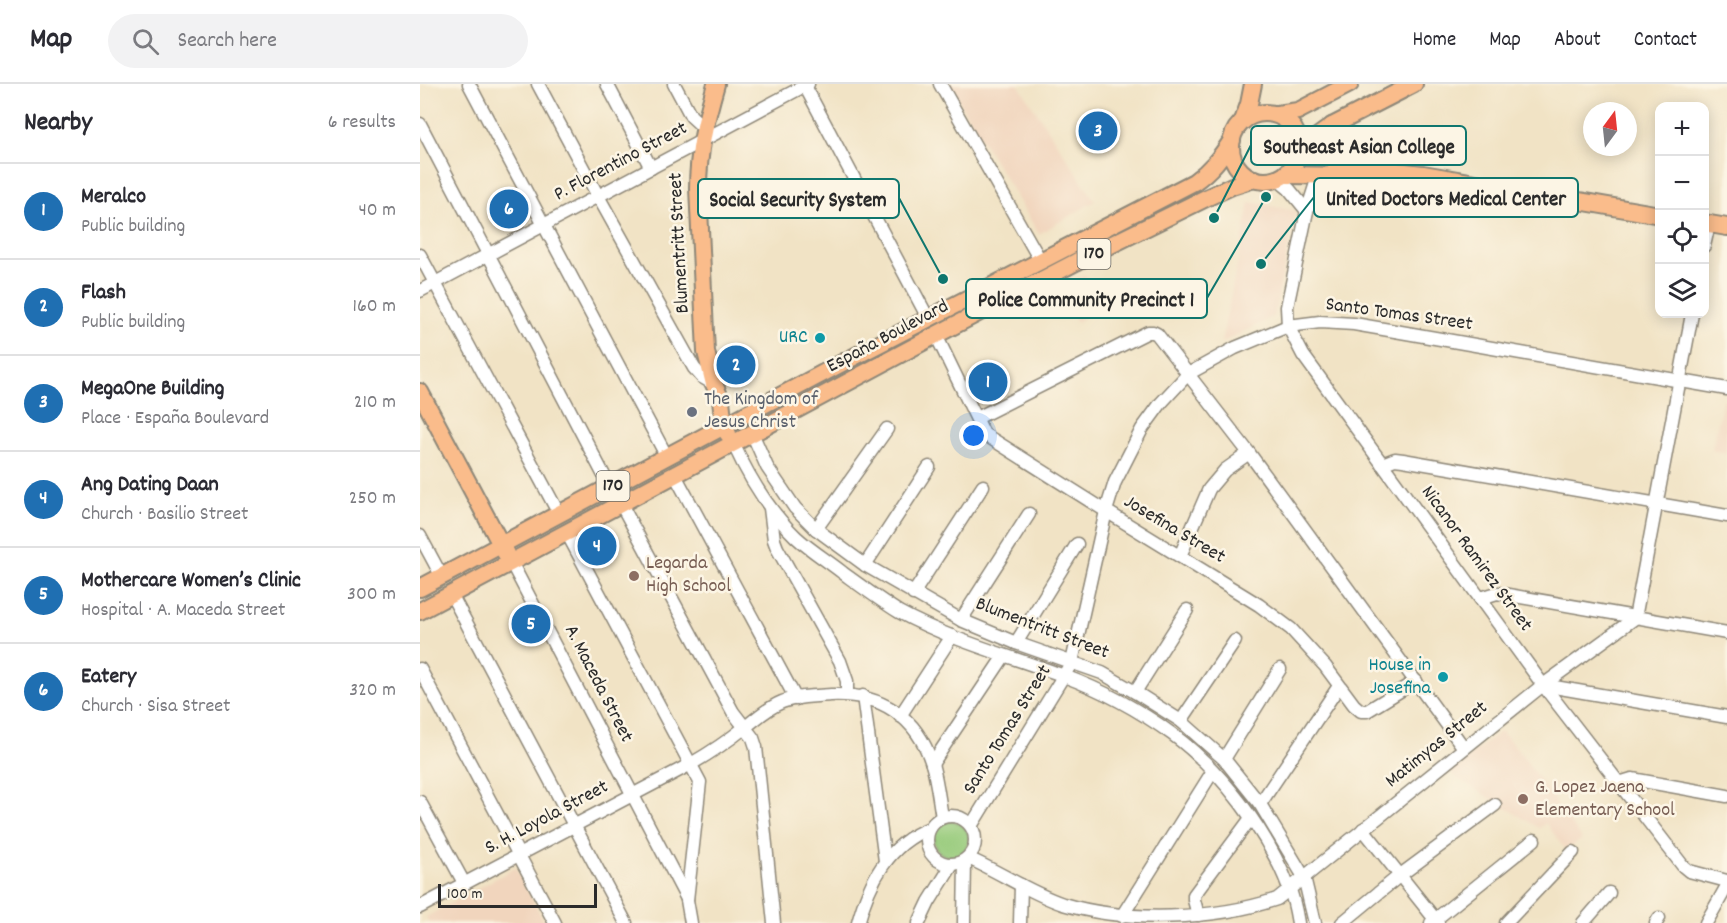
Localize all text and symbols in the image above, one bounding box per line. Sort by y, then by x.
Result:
search box [108,14,528,68]
text: Map [30,21,72,61]
icon: search [129,25,162,58]
text: Search here [177,26,277,57]
text: Home [1412,26,1456,56]
text: Map [1489,26,1521,56]
text: About [1554,26,1601,56]
text: Contact [1634,26,1697,56]
north arrow [1583,102,1637,156]
map controls [1655,102,1709,318]
button: + [1655,102,1709,156]
text: Nearby [24,105,92,142]
pin: 3 [1078,108,1118,154]
text: 6 results [328,109,396,137]
street label: P. Florentino Street [549,115,693,209]
callout: Southeast Asian College [1251,126,1466,165]
text: Southeast Asian College [1263,134,1455,164]
button: − [1655,156,1709,210]
street label: Blumentritt Street [662,172,698,314]
callout: United Doctors Medical Center [1314,178,1578,217]
callout: Social Security System [698,179,899,218]
text: Meralco [81,182,146,213]
pin: 6 [490,186,529,232]
text: United Doctors Medical Center [1326,186,1567,216]
text: Social Security System [709,187,887,217]
text: 1 [41,197,46,225]
text: 40 m [358,197,396,225]
button: locate [1655,210,1709,264]
text: Public building [81,213,185,241]
road number: 170 [1078,239,1110,269]
button: layers [1655,264,1709,318]
text: Flash [81,278,126,309]
callout: Police Community Precinct 1 [966,279,1207,318]
text: Police Community Precinct 1 [978,287,1194,317]
street label: Santo Tomas Street [1324,291,1474,339]
text: 2 [39,293,48,321]
text: 160 m [353,293,396,321]
street label: España Boulevard [822,293,954,381]
text: Public building [81,309,185,337]
place label: URC [779,324,808,352]
marker: URC [813,331,827,345]
pin: 2 [716,342,756,388]
pin: 1 [968,360,1008,404]
text: MegaOne Building [81,374,224,405]
place label: The Kingdom of Jesus Christ [704,386,819,437]
text: 3 [39,389,48,417]
text: 210 m [354,389,396,417]
text: Place · España Boulevard [81,405,269,433]
marker: The Kingdom of Jesus Christ [685,405,699,419]
your location [959,421,988,450]
text: Ang Dating Daan [81,470,219,501]
road number: 170 [596,471,630,501]
street label: Nicanor Ramirez Street [1413,480,1539,638]
text: 4 [39,485,48,513]
text: 250 m [349,485,396,513]
street label: Josefina Street [1118,489,1230,571]
text: Church · Basilio Street [81,501,248,529]
pin: 4 [578,524,616,568]
place label: Legarda High School [646,550,731,601]
text: Mothercare Women’s Clinic [81,566,301,597]
marker: Legarda High School [627,569,641,583]
text: 5 [39,581,48,609]
text: 300 m [347,581,396,609]
street label: Blumentritt Street [971,591,1113,667]
text: Hospital · A. Maceda Street [81,597,285,625]
pin: 5 [512,602,550,646]
street label: A. Maceda Street [556,620,640,748]
place label: House in Josefina [1369,652,1432,703]
street label: Santo Tomas Street [957,660,1059,800]
text: Eatery [81,662,136,693]
marker: House in Josefina [1436,670,1450,684]
text: 6 [39,677,48,705]
text: 320 m [349,677,396,705]
text: Church · Sisa Street [81,693,230,721]
street label: Matimyas Street [1380,695,1494,795]
street label: S. H. Loyola Street [480,774,614,862]
place label: G. Lopez Jaena Elementary School [1535,774,1675,825]
marker: G. Lopez Jaena Elementary School [1516,792,1530,806]
scale bar [438,881,597,908]
text: 100 m [447,883,483,906]

